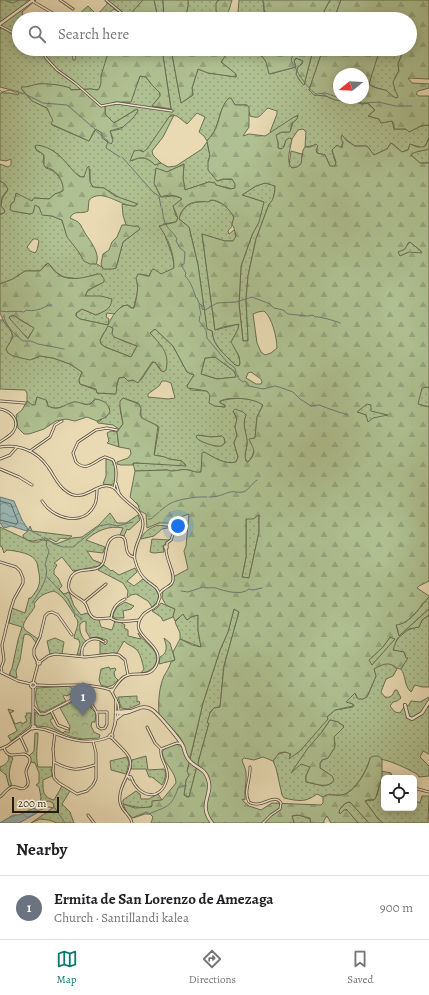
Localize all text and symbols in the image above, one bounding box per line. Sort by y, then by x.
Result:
search box [12,12,417,56]
icon: search [26,23,48,45]
text: Search here [58,24,129,44]
north arrow [333,68,369,104]
your location [168,516,188,536]
pin: 1 [70,683,96,716]
map controls [381,775,417,811]
button: locate [381,775,417,811]
scale bar [12,795,59,814]
text: 200 m [18,796,46,811]
text: Nearby [16,838,67,861]
text: Ermita de San Lorenzo de Amezaga [54,889,274,909]
text: 1 [27,899,31,916]
text: 900 m [380,899,413,916]
text: Church · Santillandi kalea [54,909,189,926]
tab: Map [56,948,78,987]
tab: Directions [189,948,236,987]
tab: Saved [347,948,373,987]

